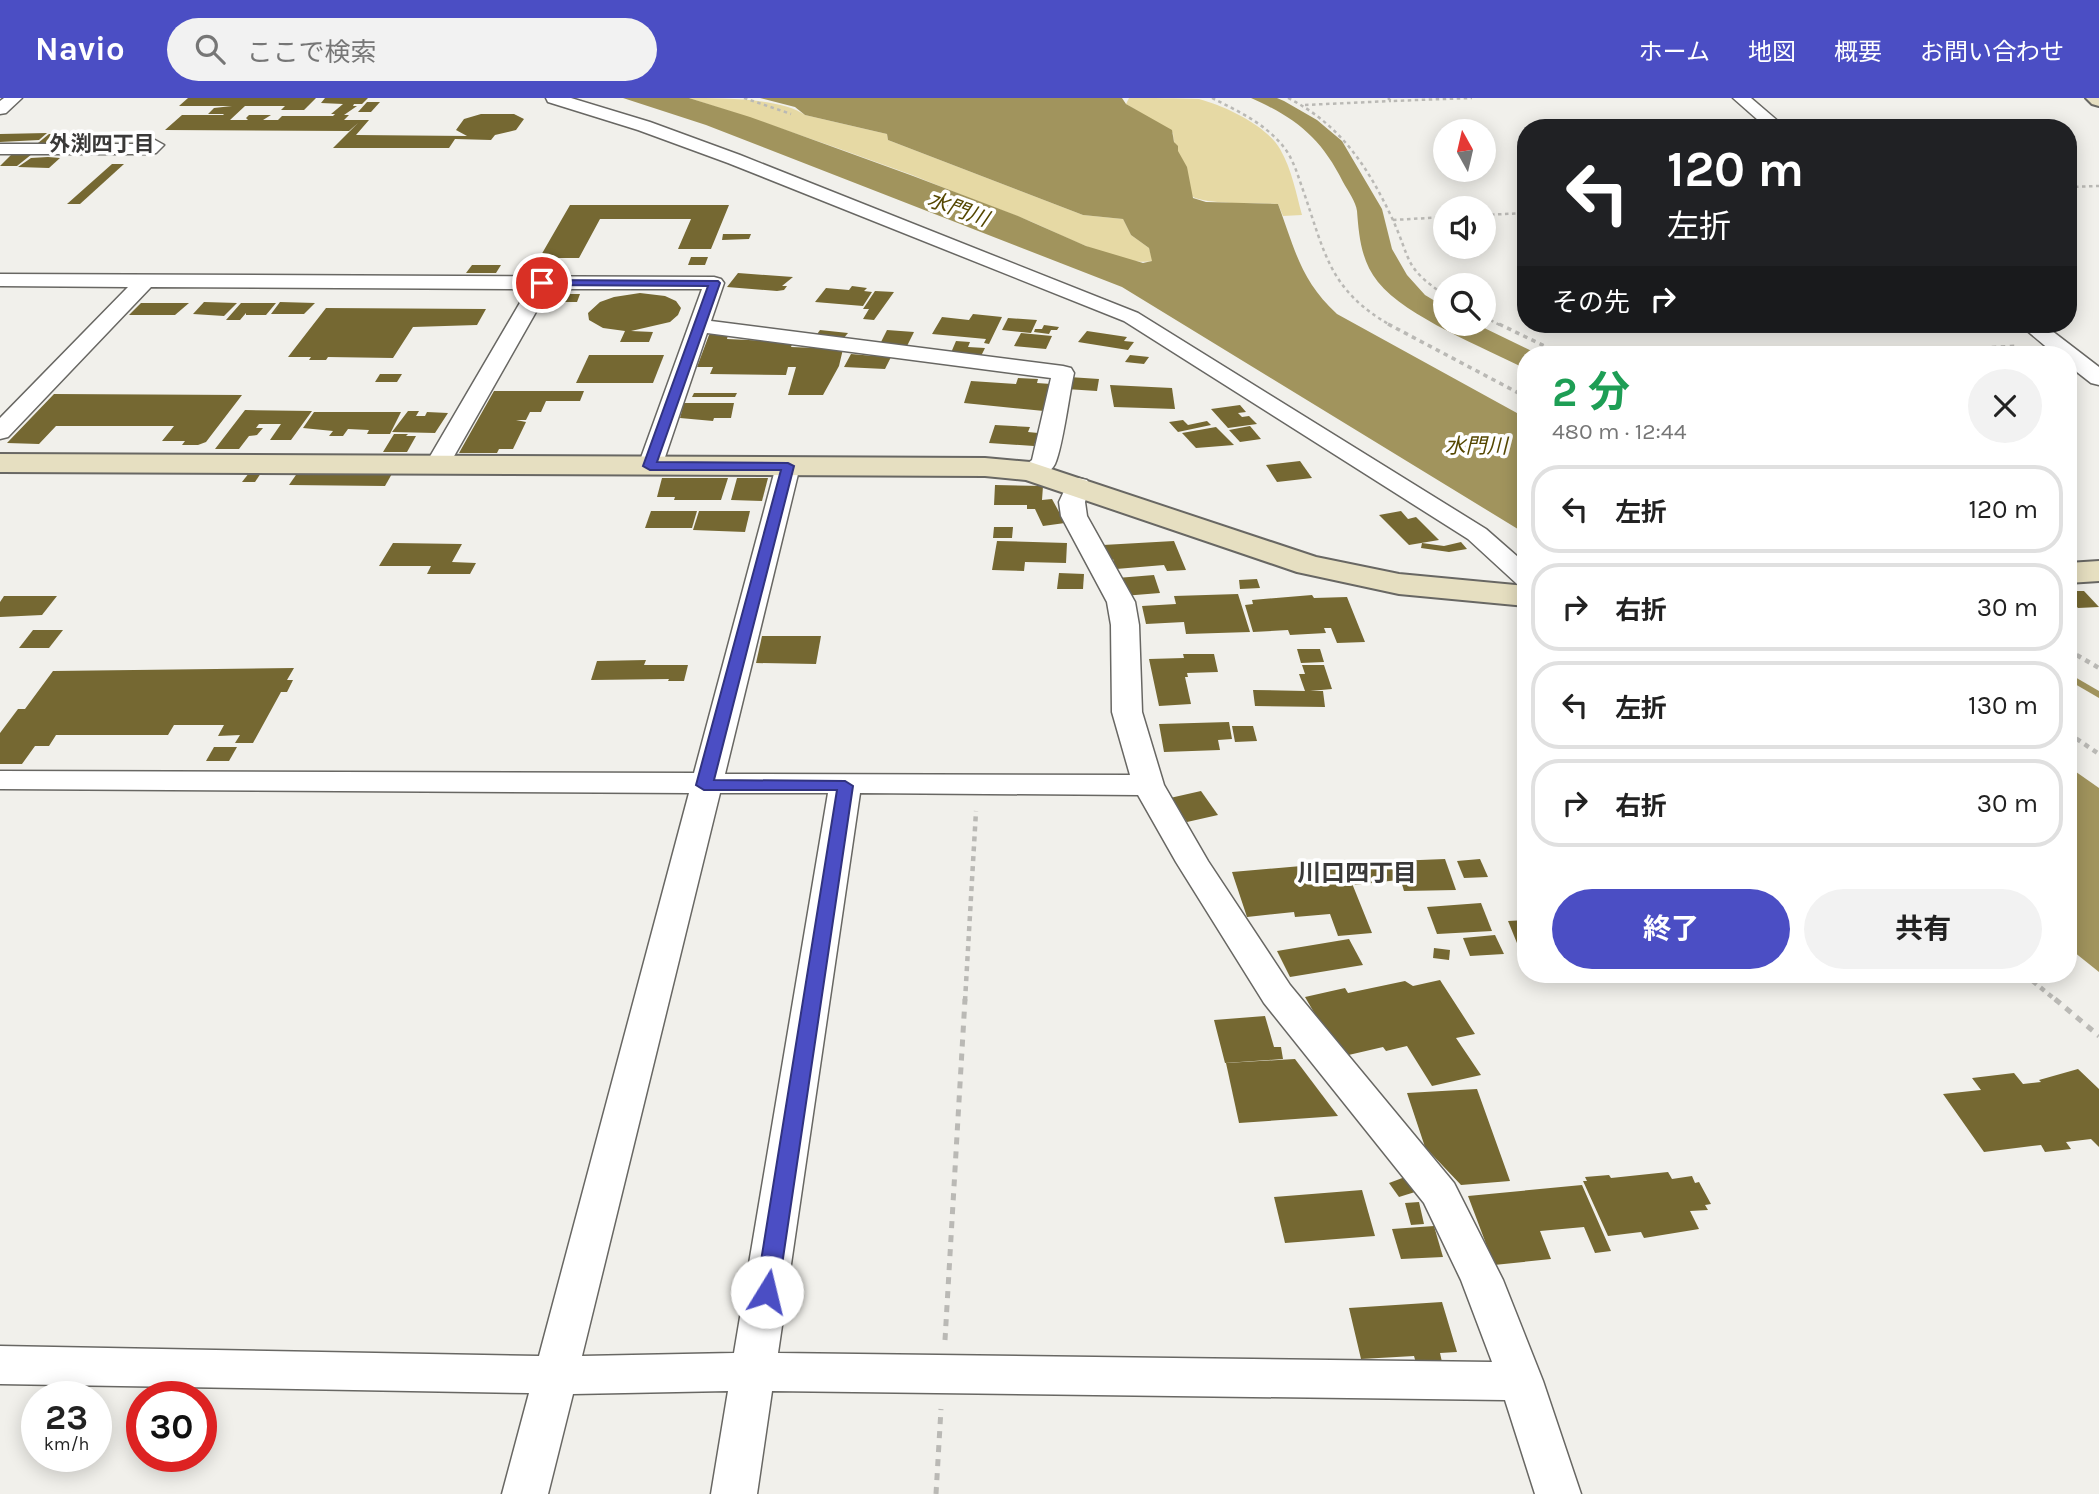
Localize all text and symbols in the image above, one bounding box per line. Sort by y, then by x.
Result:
search box [167,18,657,81]
text: Navio [35,30,125,68]
icon: search [191,30,229,68]
text: ここで検索 [247,37,377,68]
text: ホーム [1639,38,1710,66]
text: 地図 [1748,38,1796,66]
text: 概要 [1834,38,1882,66]
text: お問い合わせ [1920,38,2064,66]
north arrow [1433,119,1496,182]
map controls [1433,119,1496,336]
district label: 外渕四丁目 [50,132,155,156]
text: 120 m [1667,141,1804,198]
icon: left [1552,147,1643,238]
water label: 水門川 [924,187,994,232]
button: sound [1433,196,1496,259]
text: 左折 [1667,208,1731,245]
pin [512,253,572,313]
icon: arrive [523,264,561,302]
button: search [1433,273,1496,336]
icon: right [1644,280,1682,318]
text: その先 [1552,287,1630,318]
text: 2 分 [1552,367,1630,417]
button: close [1968,369,2042,443]
text: 480 m · 12:44 [1552,418,1687,445]
water label: 水門川 [1445,434,1509,458]
icon: left [1556,490,1594,528]
text: 120 m [1968,494,2038,525]
text: 左折 [1615,497,1667,528]
icon: right [1556,588,1594,626]
text: 30 m [1977,592,2038,623]
text: 右折 [1615,595,1667,626]
icon: left [1556,686,1594,724]
text: 130 m [1968,690,2038,721]
text: 左折 [1615,693,1667,724]
icon: right [1556,784,1594,822]
text: 30 m [1977,788,2038,819]
text: 右折 [1615,791,1667,822]
district label: 川口四丁目 [1297,859,1417,887]
button: 終了 [1552,889,1790,969]
button: 共有 [1804,889,2042,969]
position arrow [730,1255,804,1329]
speed limit sign: 30 [126,1381,217,1472]
text: 23 [45,1397,88,1438]
text: km/h [44,1433,89,1455]

